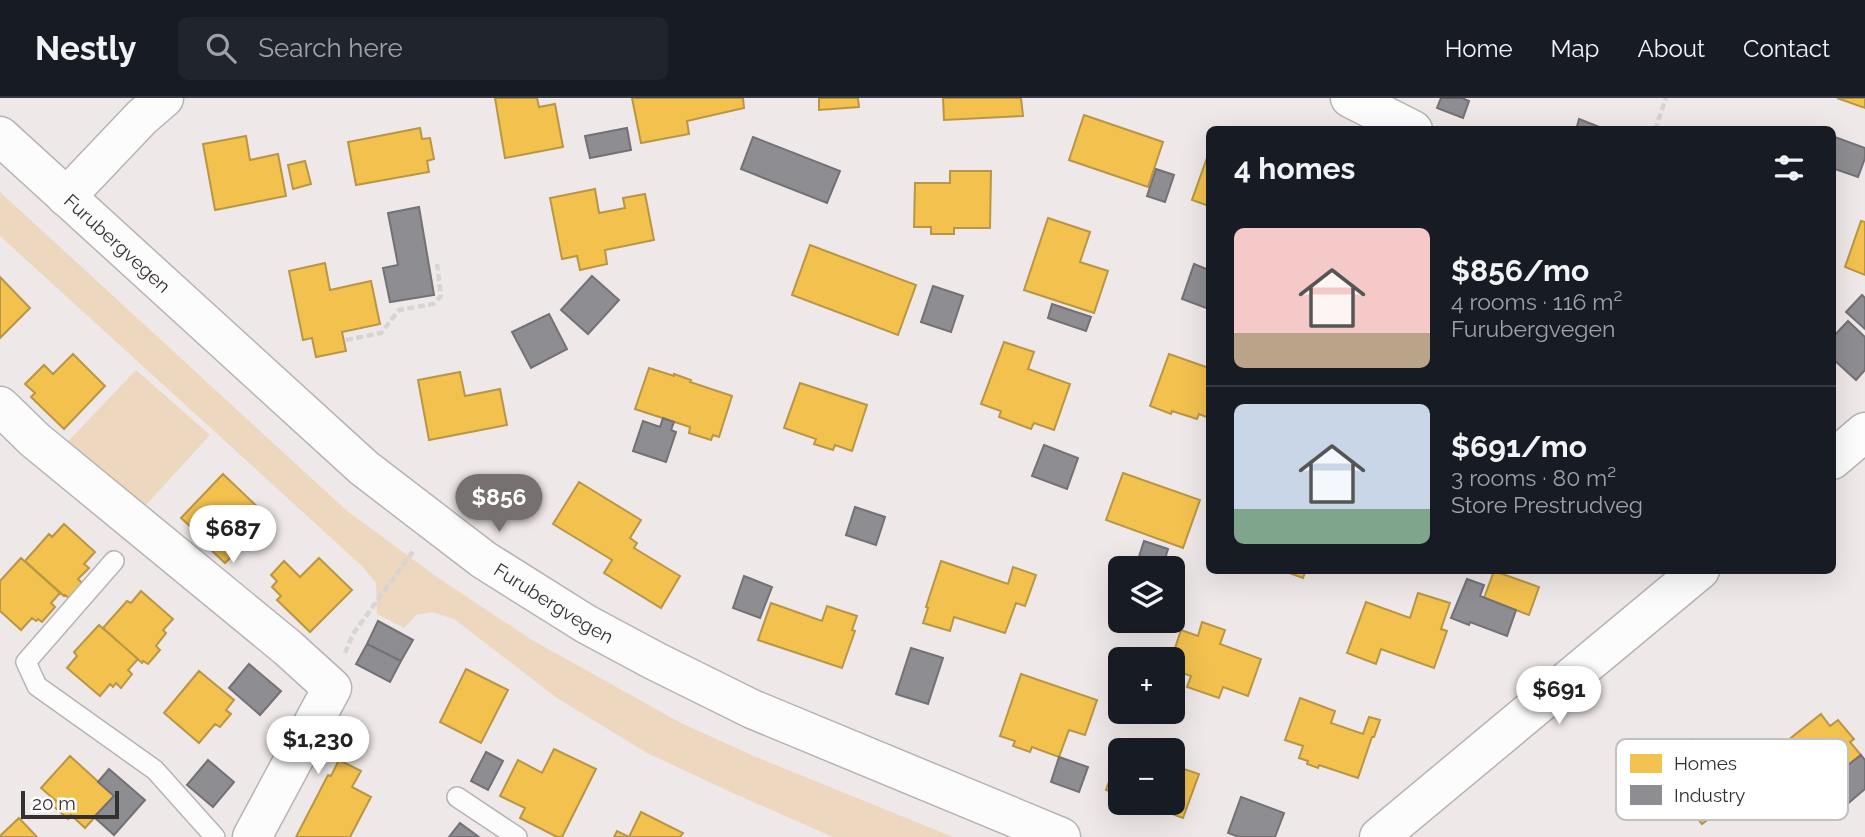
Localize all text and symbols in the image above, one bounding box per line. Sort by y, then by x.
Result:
search box [178,17,668,80]
text: Nestly [35,29,136,68]
icon: search [202,29,240,67]
text: Search here [258,33,403,63]
text: Home [1445,34,1513,63]
text: Map [1551,34,1599,63]
text: About [1637,34,1705,63]
text: Contact [1743,34,1830,63]
icon: filters [1770,149,1808,187]
text: 4 homes [1234,151,1355,186]
street label: Furubergvegen [60,189,175,297]
text: $856/mo [1451,253,1589,288]
icon: home [1290,256,1374,340]
text: 4 rooms · 116 m² [1451,288,1622,315]
text: Furubergvegen [1451,315,1615,342]
text: $691/mo [1451,429,1587,464]
icon: home [1290,432,1374,516]
text: 3 rooms · 80 m² [1451,464,1616,491]
pin: $856 [458,474,540,534]
text: $856 [471,483,527,510]
text: Store Prestrudveg [1451,491,1643,518]
pin: $687 [192,505,274,565]
text: $687 [205,514,261,541]
map controls [1108,556,1185,815]
button: layers [1108,556,1185,633]
street label: Furubergvegen [490,558,617,648]
button: + [1108,647,1185,724]
pin: $691 [1518,666,1600,726]
text: $691 [1532,675,1586,702]
pin: $1,230 [261,716,375,776]
text: $1,230 [282,725,354,752]
button: − [1108,738,1185,815]
legend [1616,739,1848,820]
text: Homes [1674,752,1737,774]
text: Industry [1674,784,1745,806]
scale bar [21,788,119,820]
text: 20 m [32,792,76,814]

